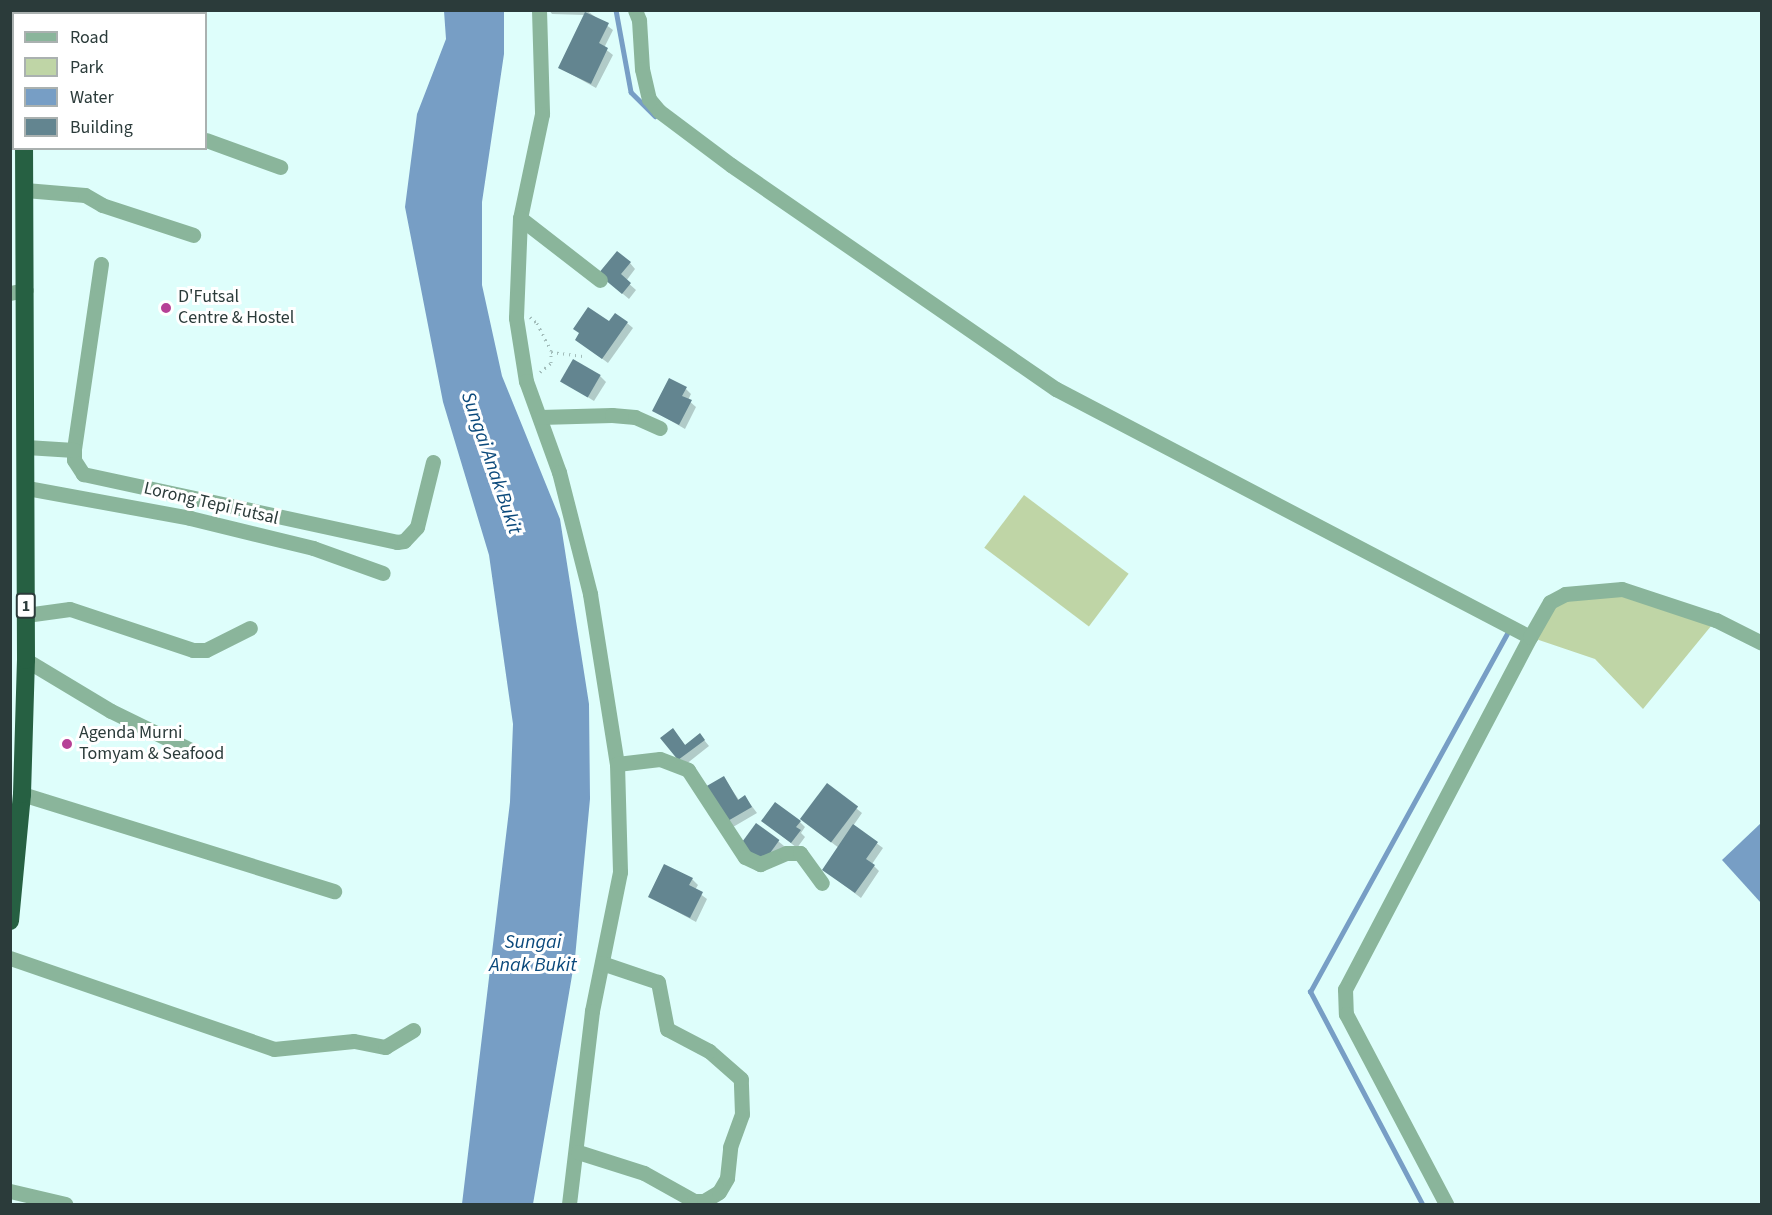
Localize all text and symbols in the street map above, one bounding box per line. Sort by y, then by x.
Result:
legend [12,12,207,150]
text: Road [70,25,109,50]
text: Park [70,55,104,80]
text: Water [70,85,114,110]
text: Building [70,115,133,140]
place label: D'Futsal Centre & Hostel [178,287,294,330]
marker: D'Futsal Centre & Hostel [159,301,173,315]
water label: Sungai Anak Bukit [455,389,527,537]
street label: Lorong Tepi Futsal [142,478,280,530]
road number: 1 [15,593,36,619]
place label: Agenda Murni Tomyam & Seafood [79,723,224,766]
marker: Agenda Murni Tomyam & Seafood [60,737,74,751]
water label: Sungai Anak Bukit [489,930,577,977]

